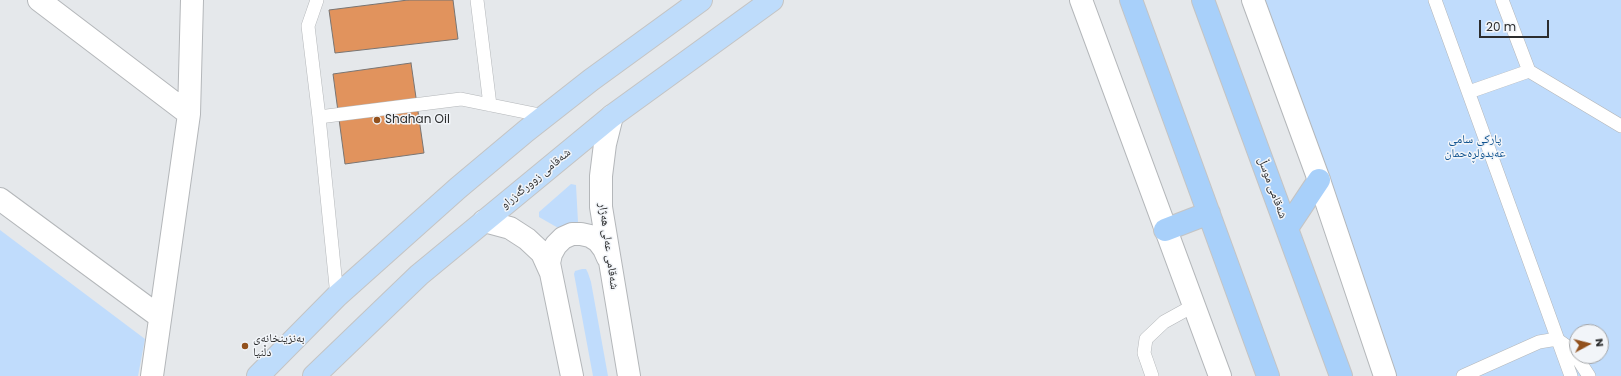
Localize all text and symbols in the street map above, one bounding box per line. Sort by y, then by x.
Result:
scale bar [1481,12,1551,38]
text: 20 m [1486,18,1516,35]
place label: Shahan Oil [385,113,450,127]
marker: Shahan Oil [372,115,382,125]
park label: پارکی سامی عەبدولڕەحمان [1444,133,1506,161]
street label: شەقامی زوورگەزراو [498,146,574,212]
street label: شەقامی موسڵ [1254,155,1290,221]
street label: شەقامی عەلی هەژار [595,202,621,290]
north arrow [1569,324,1609,364]
place label: بەنزینخانەی دڵنیا [253,332,305,360]
text: N [1591,338,1608,348]
marker: بەنزینخانەی دڵنیا [240,341,250,351]

